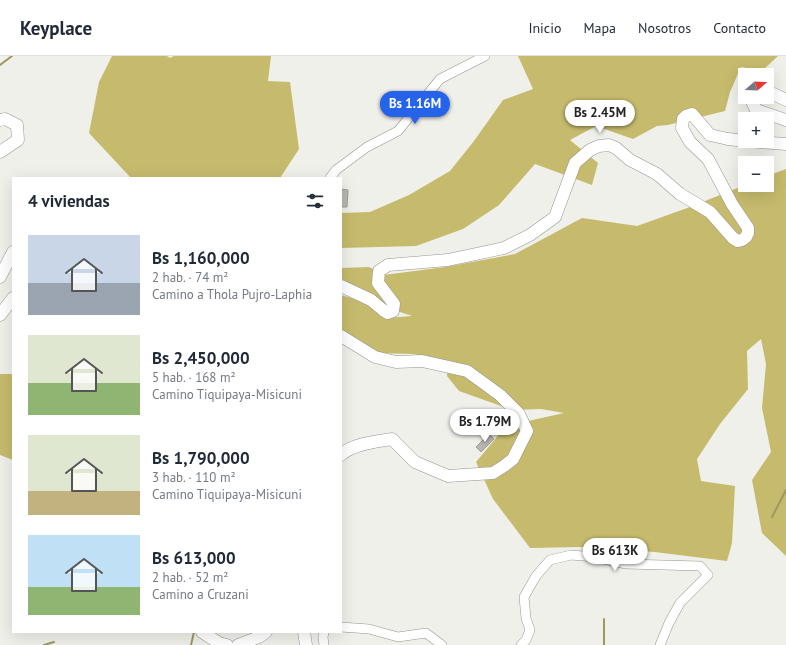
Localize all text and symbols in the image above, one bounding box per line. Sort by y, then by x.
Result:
text: Keyplace [20,16,92,40]
text: Inicio [528,19,561,37]
text: Mapa [583,19,616,37]
text: Nosotros [638,19,691,37]
text: Contacto [713,19,766,37]
north arrow [738,68,774,104]
map controls [738,68,774,192]
pin: Bs 1.16M [374,91,456,125]
text: Bs 1.16M [389,95,441,112]
pin: Bs 2.45M [559,100,641,134]
text: Bs 2.45M [574,104,626,121]
button: + [738,112,774,148]
button: − [738,156,774,192]
text: 4 viviendas [28,190,110,212]
icon: filters [304,190,326,212]
text: Bs 1,160,000 [152,247,250,269]
icon: home [60,251,108,299]
text: 2 hab. · 74 m² [152,269,228,286]
text: Camino a Thola Pujro-Laphia [152,286,312,303]
text: Bs 2,450,000 [152,347,250,369]
icon: home [60,351,108,399]
text: 5 hab. · 168 m² [152,369,236,386]
text: Camino Tiquipaya-Misicuni [152,386,302,403]
pin: Bs 1.79M [444,409,526,443]
text: Bs 1.79M [459,413,511,430]
text: Bs 1,790,000 [152,447,250,469]
icon: home [60,451,108,499]
text: 3 hab. · 110 m² [152,469,236,486]
text: Camino Tiquipaya-Misicuni [152,486,302,503]
pin: Bs 613K [578,538,652,572]
text: Bs 613K [592,542,638,559]
text: Bs 613,000 [152,547,236,569]
icon: home [60,551,108,599]
text: 2 hab. · 52 m² [152,569,228,586]
text: Camino a Cruzani [152,586,249,603]

